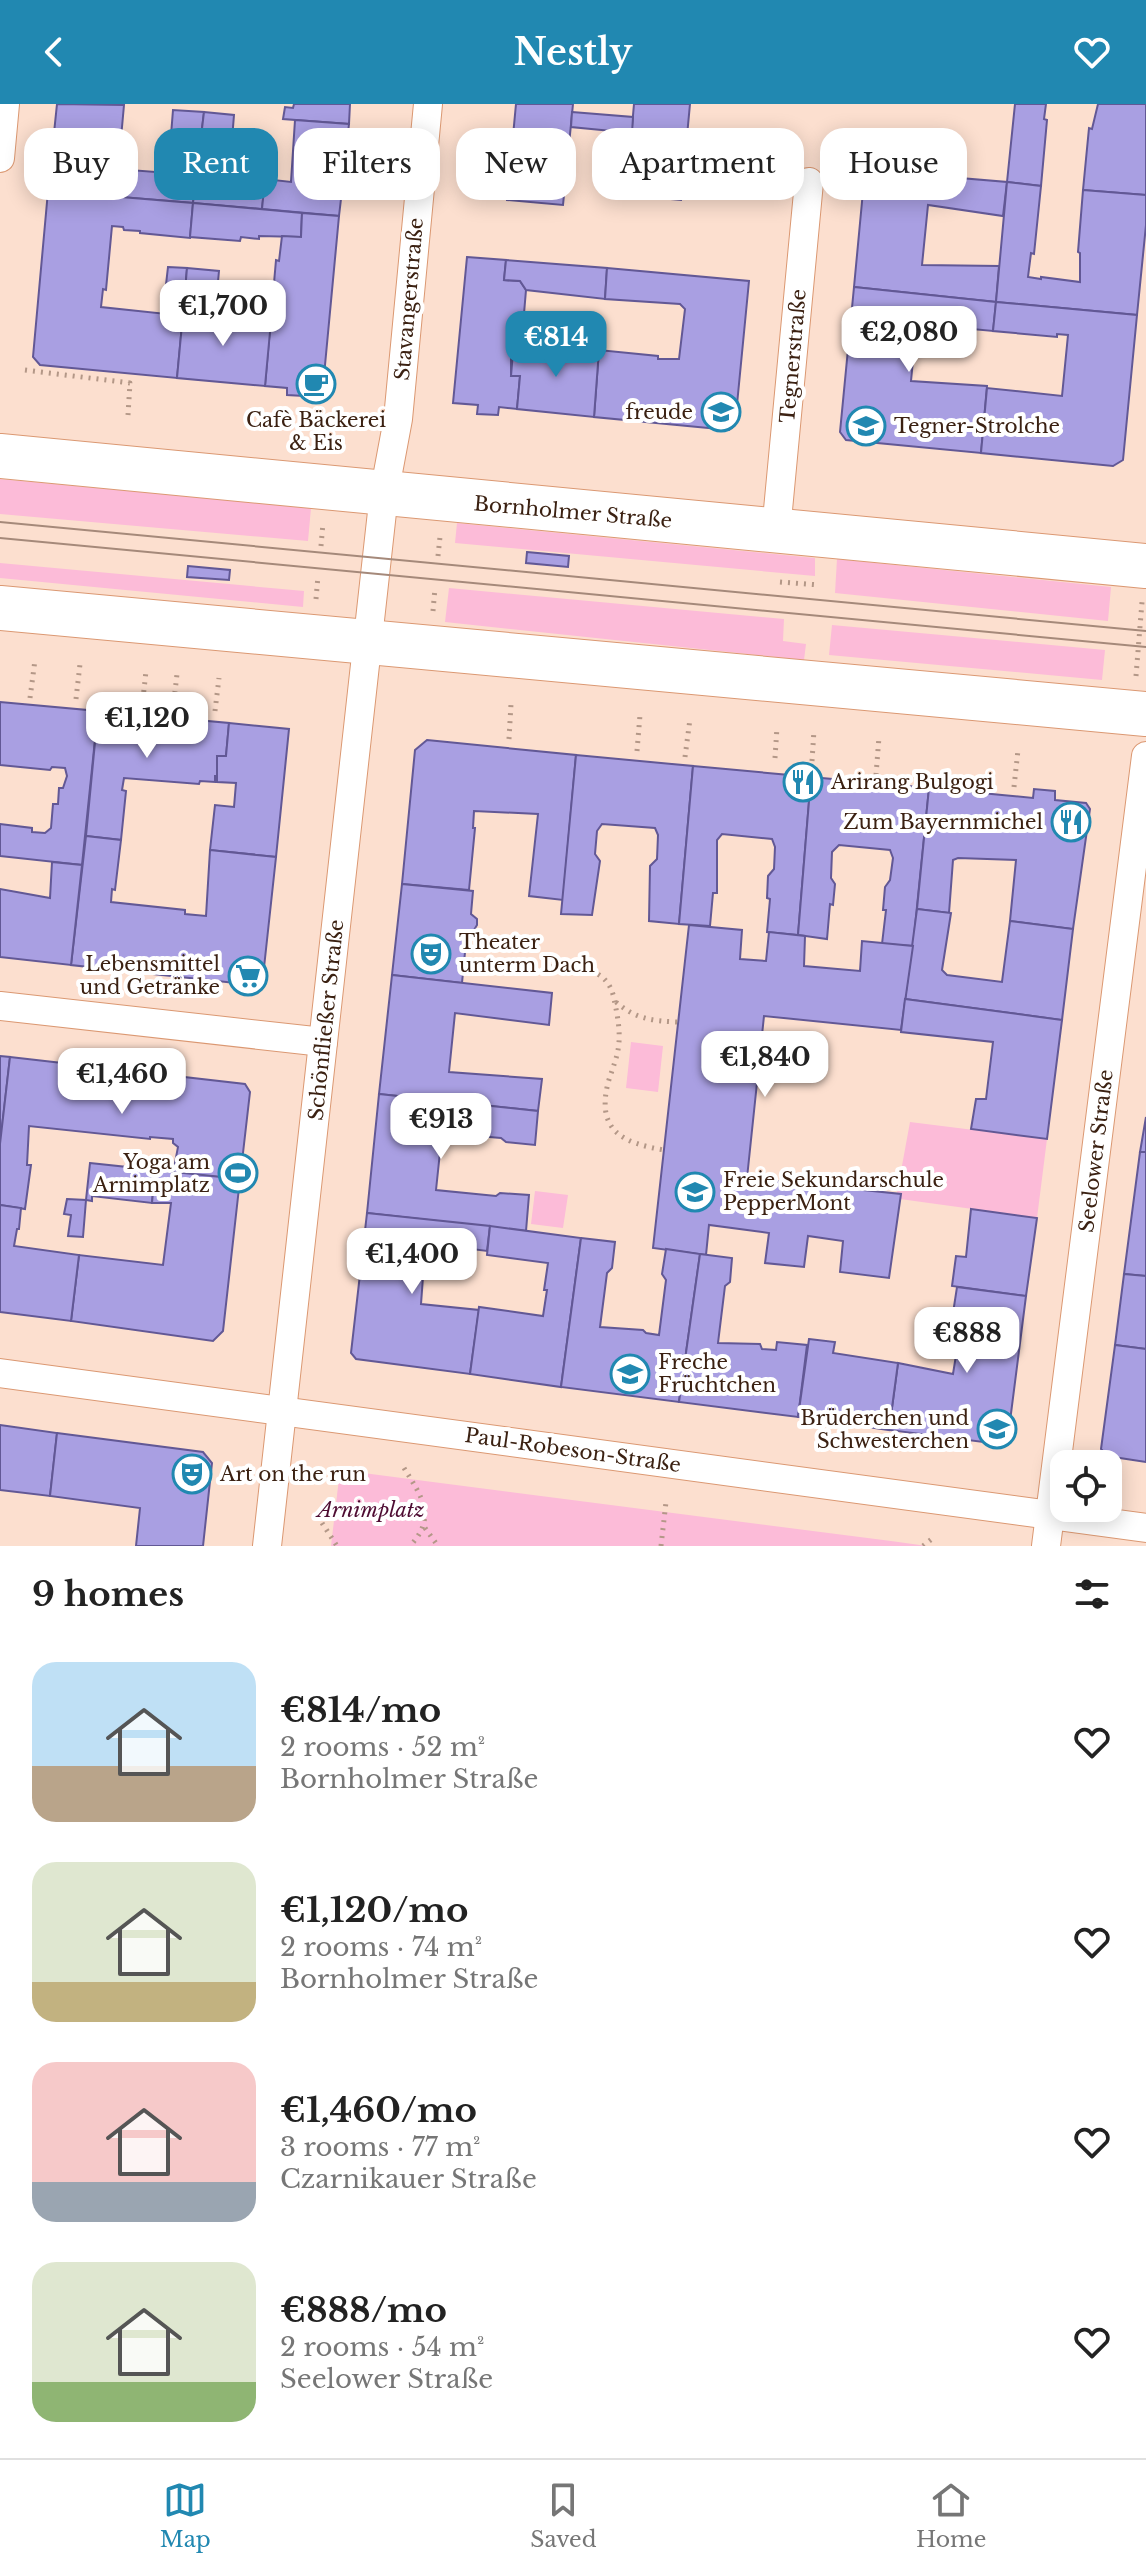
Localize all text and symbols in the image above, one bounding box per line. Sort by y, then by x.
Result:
icon: back [32,30,76,74]
text: Nestly [514,30,632,75]
icon: heart [1070,30,1114,74]
chip: Buy [24,128,138,200]
chip: Rent [154,128,278,200]
chip: Filters [294,128,440,200]
chip: New [456,128,576,200]
chip: Apartment [592,128,804,200]
chip: House [820,128,967,200]
street label: Stavangerstraße [390,217,428,381]
pin: €1,700 [158,280,288,348]
street label: Tegnerstraße [775,288,811,424]
text: €1,700 [178,290,268,322]
pin: €2,080 [844,306,974,374]
pin: €814 [509,311,603,379]
text: €2,080 [860,316,958,348]
text: €814 [524,321,588,353]
cafe icon: Cafè Bäckerei & Eis [295,363,337,405]
school or university icon: freude [700,391,742,433]
place label: freude [626,400,693,424]
school or university icon: Tegner-Strolche [845,405,887,447]
place label: Cafè Bäckerei & Eis [246,408,386,455]
place label: Tegner-Strolche [894,414,1060,438]
street label: Bornholmer Straße [473,491,673,533]
pin: €1,120 [82,692,212,760]
text: €1,120 [104,702,190,734]
restaurant icon: Arirang Bulgogi [782,761,824,803]
place label: Arirang Bulgogi [830,770,994,794]
restaurant icon: Zum Bayernmichel [1050,801,1092,843]
place label: Zum Bayernmichel [843,810,1043,834]
street label: Schönfließer Straße [304,918,348,1122]
place label: Theater unterm Dach [459,930,595,977]
theatre icon: Theater unterm Dach [410,933,452,975]
place label: Lebensmittel und Getränke [80,952,220,999]
supermarket icon: Lebensmittel und Getränke [227,955,269,997]
pin: €1,840 [700,1031,830,1099]
text: €1,840 [719,1041,811,1073]
pin: €1,460 [57,1048,187,1116]
text: €1,460 [76,1058,168,1090]
street label: Seelower Straße [1074,1068,1118,1234]
pin: €913 [394,1093,488,1161]
text: €913 [408,1103,474,1135]
place label: Yoga am Arnimplatz [92,1150,211,1197]
sports icon: Yoga am Arnimplatz [217,1152,259,1194]
place label: Freie Sekundarschule PepperMont [723,1168,944,1215]
school or university icon: Freie Sekundarschule PepperMont [674,1171,716,1213]
pin: €1,400 [347,1228,477,1296]
text: €1,400 [365,1238,459,1270]
pin: €888 [920,1307,1014,1375]
text: €888 [932,1317,1002,1349]
place label: Freche Früchtchen [658,1350,776,1397]
school or university icon: Freche Früchtchen [609,1353,651,1395]
place label: Brüderchen und Schwesterchen [800,1406,969,1453]
school or university icon: Brüderchen und Schwesterchen [976,1408,1018,1450]
street label: Paul-Robeson-Straße [463,1423,683,1477]
map controls [1050,1450,1122,1522]
button: locate [1050,1450,1122,1522]
theatre icon: Art on the run [171,1453,213,1495]
place label: Art on the run [219,1462,366,1486]
park label: Arnimplatz [315,1498,425,1522]
icon: filters [1070,1572,1114,1616]
text: 9 homes [32,1573,184,1615]
text: €814/mo [280,1689,441,1731]
icon: home [96,1694,192,1790]
icon: heart [1070,1720,1114,1764]
text: 2 rooms · 52 m² [280,1731,485,1763]
text: Bornholmer Straße [280,1763,539,1795]
text: €1,120/mo [280,1889,469,1931]
icon: home [96,1894,192,1990]
icon: heart [1070,1920,1114,1964]
text: 2 rooms · 74 m² [280,1931,482,1963]
text: Bornholmer Straße [280,1963,539,1995]
text: €1,460/mo [280,2089,477,2131]
icon: home [96,2094,192,2190]
icon: heart [1070,2120,1114,2164]
text: 3 rooms · 77 m² [280,2131,481,2163]
text: Czarnikauer Straße [280,2163,537,2195]
text: €888/mo [280,2289,447,2331]
icon: home [96,2294,192,2390]
icon: heart [1070,2320,1114,2364]
text: 2 rooms · 54 m² [280,2331,484,2363]
text: Seelower Straße [280,2363,493,2395]
tab: Map [160,2478,211,2553]
tab: Saved [530,2478,597,2553]
tab: Home [916,2478,986,2553]

